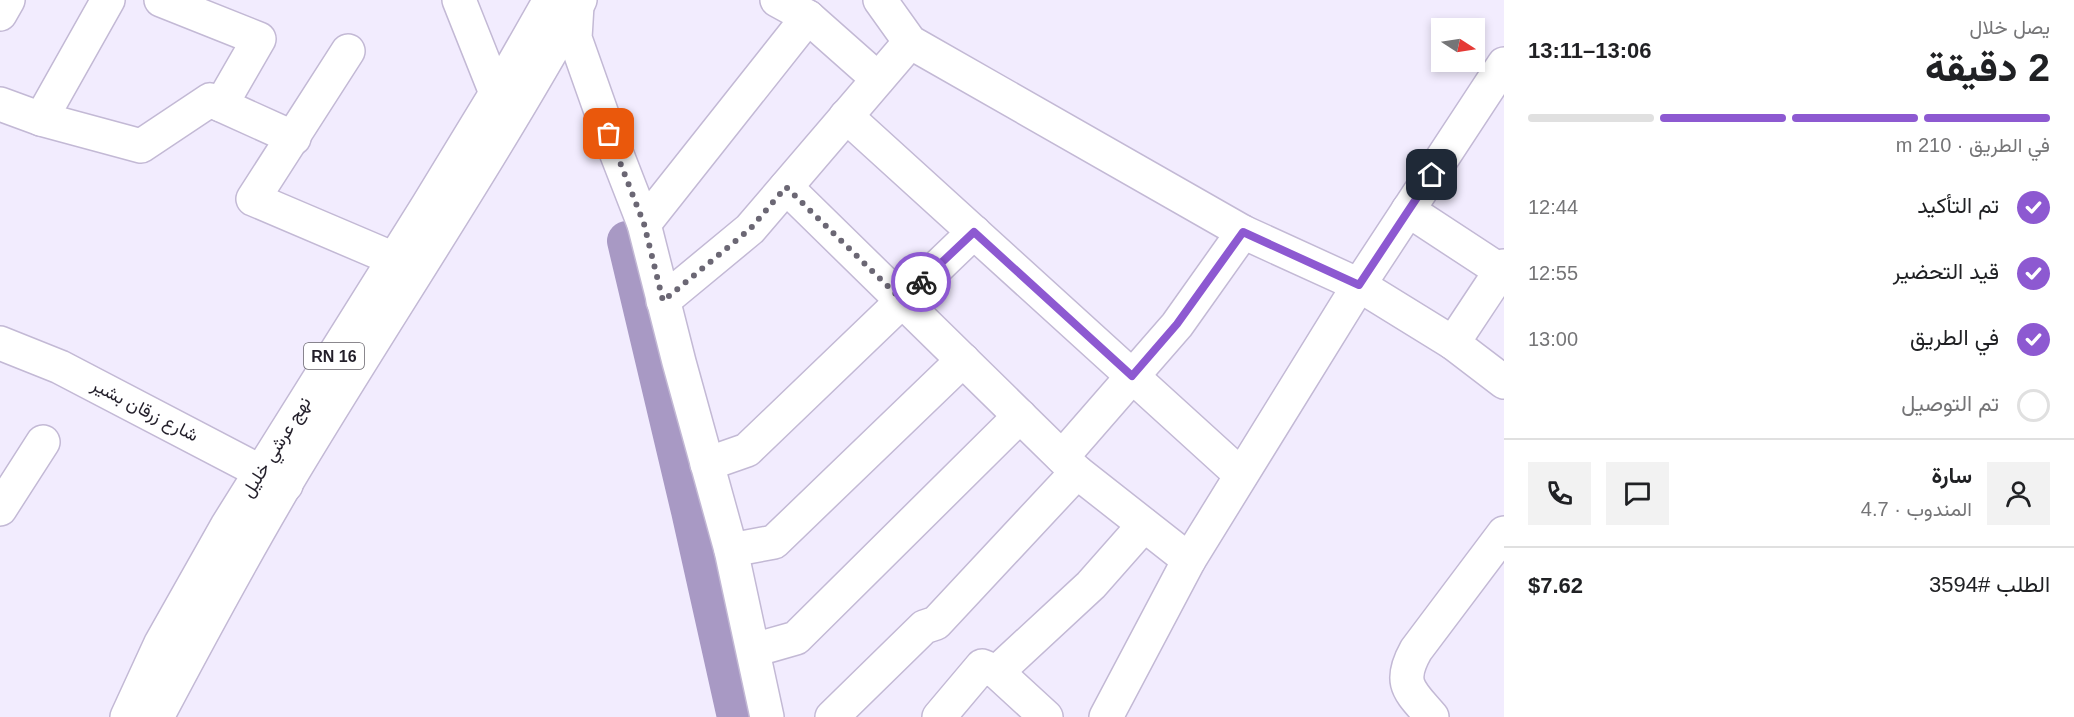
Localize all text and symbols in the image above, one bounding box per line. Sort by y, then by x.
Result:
text: يصل خلال [1969,16,2050,38]
north arrow [1431,18,1485,72]
map controls [1431,18,1485,72]
text: 13:06–13:11 [1528,38,1652,63]
text: 2 دقيقة [1925,46,2050,89]
pin [583,108,634,159]
icon: bag [592,117,625,150]
text: في الطريق · 210 m [1896,134,2050,156]
pin [1406,149,1457,200]
icon: home [1415,158,1448,191]
icon: check [2017,191,2050,224]
text: تم التأكيد [1917,193,1999,218]
text: 12:44 [1528,196,1578,218]
courier [891,252,951,312]
icon: check [2017,257,2050,290]
text: قيد التحضير [1893,259,1999,284]
text: 12:55 [1528,262,1578,284]
icon: bike [905,266,938,299]
icon: check [2017,323,2050,356]
text: في الطريق [1910,325,1999,350]
text: 13:00 [1528,328,1578,350]
road number: RN 16 [304,343,364,369]
street label: شارع زرقان بشير [87,374,202,447]
text: تم التوصيل [1901,391,1999,416]
street label: نهج عرشي خليل [237,393,319,503]
button: phone [1528,462,1591,525]
button: chat [1606,462,1669,525]
button: person [1987,462,2050,525]
text: سارة [1931,463,1972,488]
text: المندوب · 4.7 [1861,498,1972,520]
text: الطلب #3594 [1929,572,2050,597]
text: $7.62 [1528,573,1583,598]

